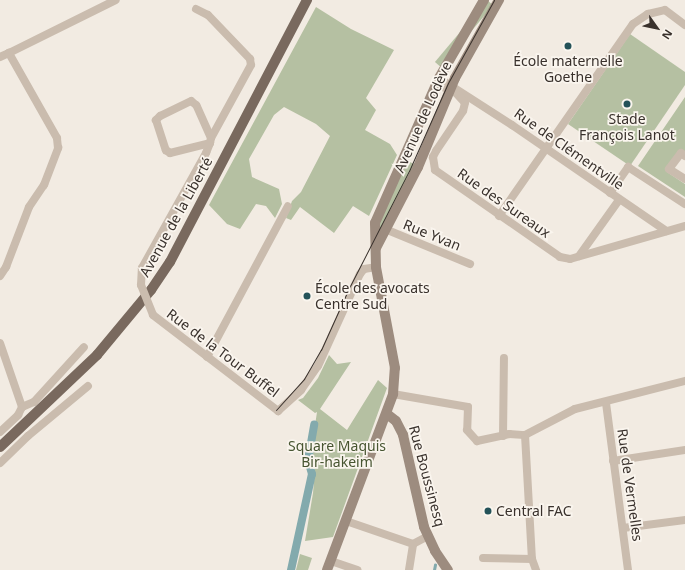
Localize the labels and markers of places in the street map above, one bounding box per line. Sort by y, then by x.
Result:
marker: École maternelle Goethe [563,41,573,51]
place label: École maternelle Goethe [513,53,623,86]
marker: Stade François Lanot [622,99,632,109]
place label: Stade François Lanot [579,111,675,144]
place label: École des avocats Centre Sud [315,280,430,312]
marker: École des avocats Centre Sud [302,291,312,301]
place label: Central FAC [496,503,572,519]
marker: Central FAC [483,506,493,516]

